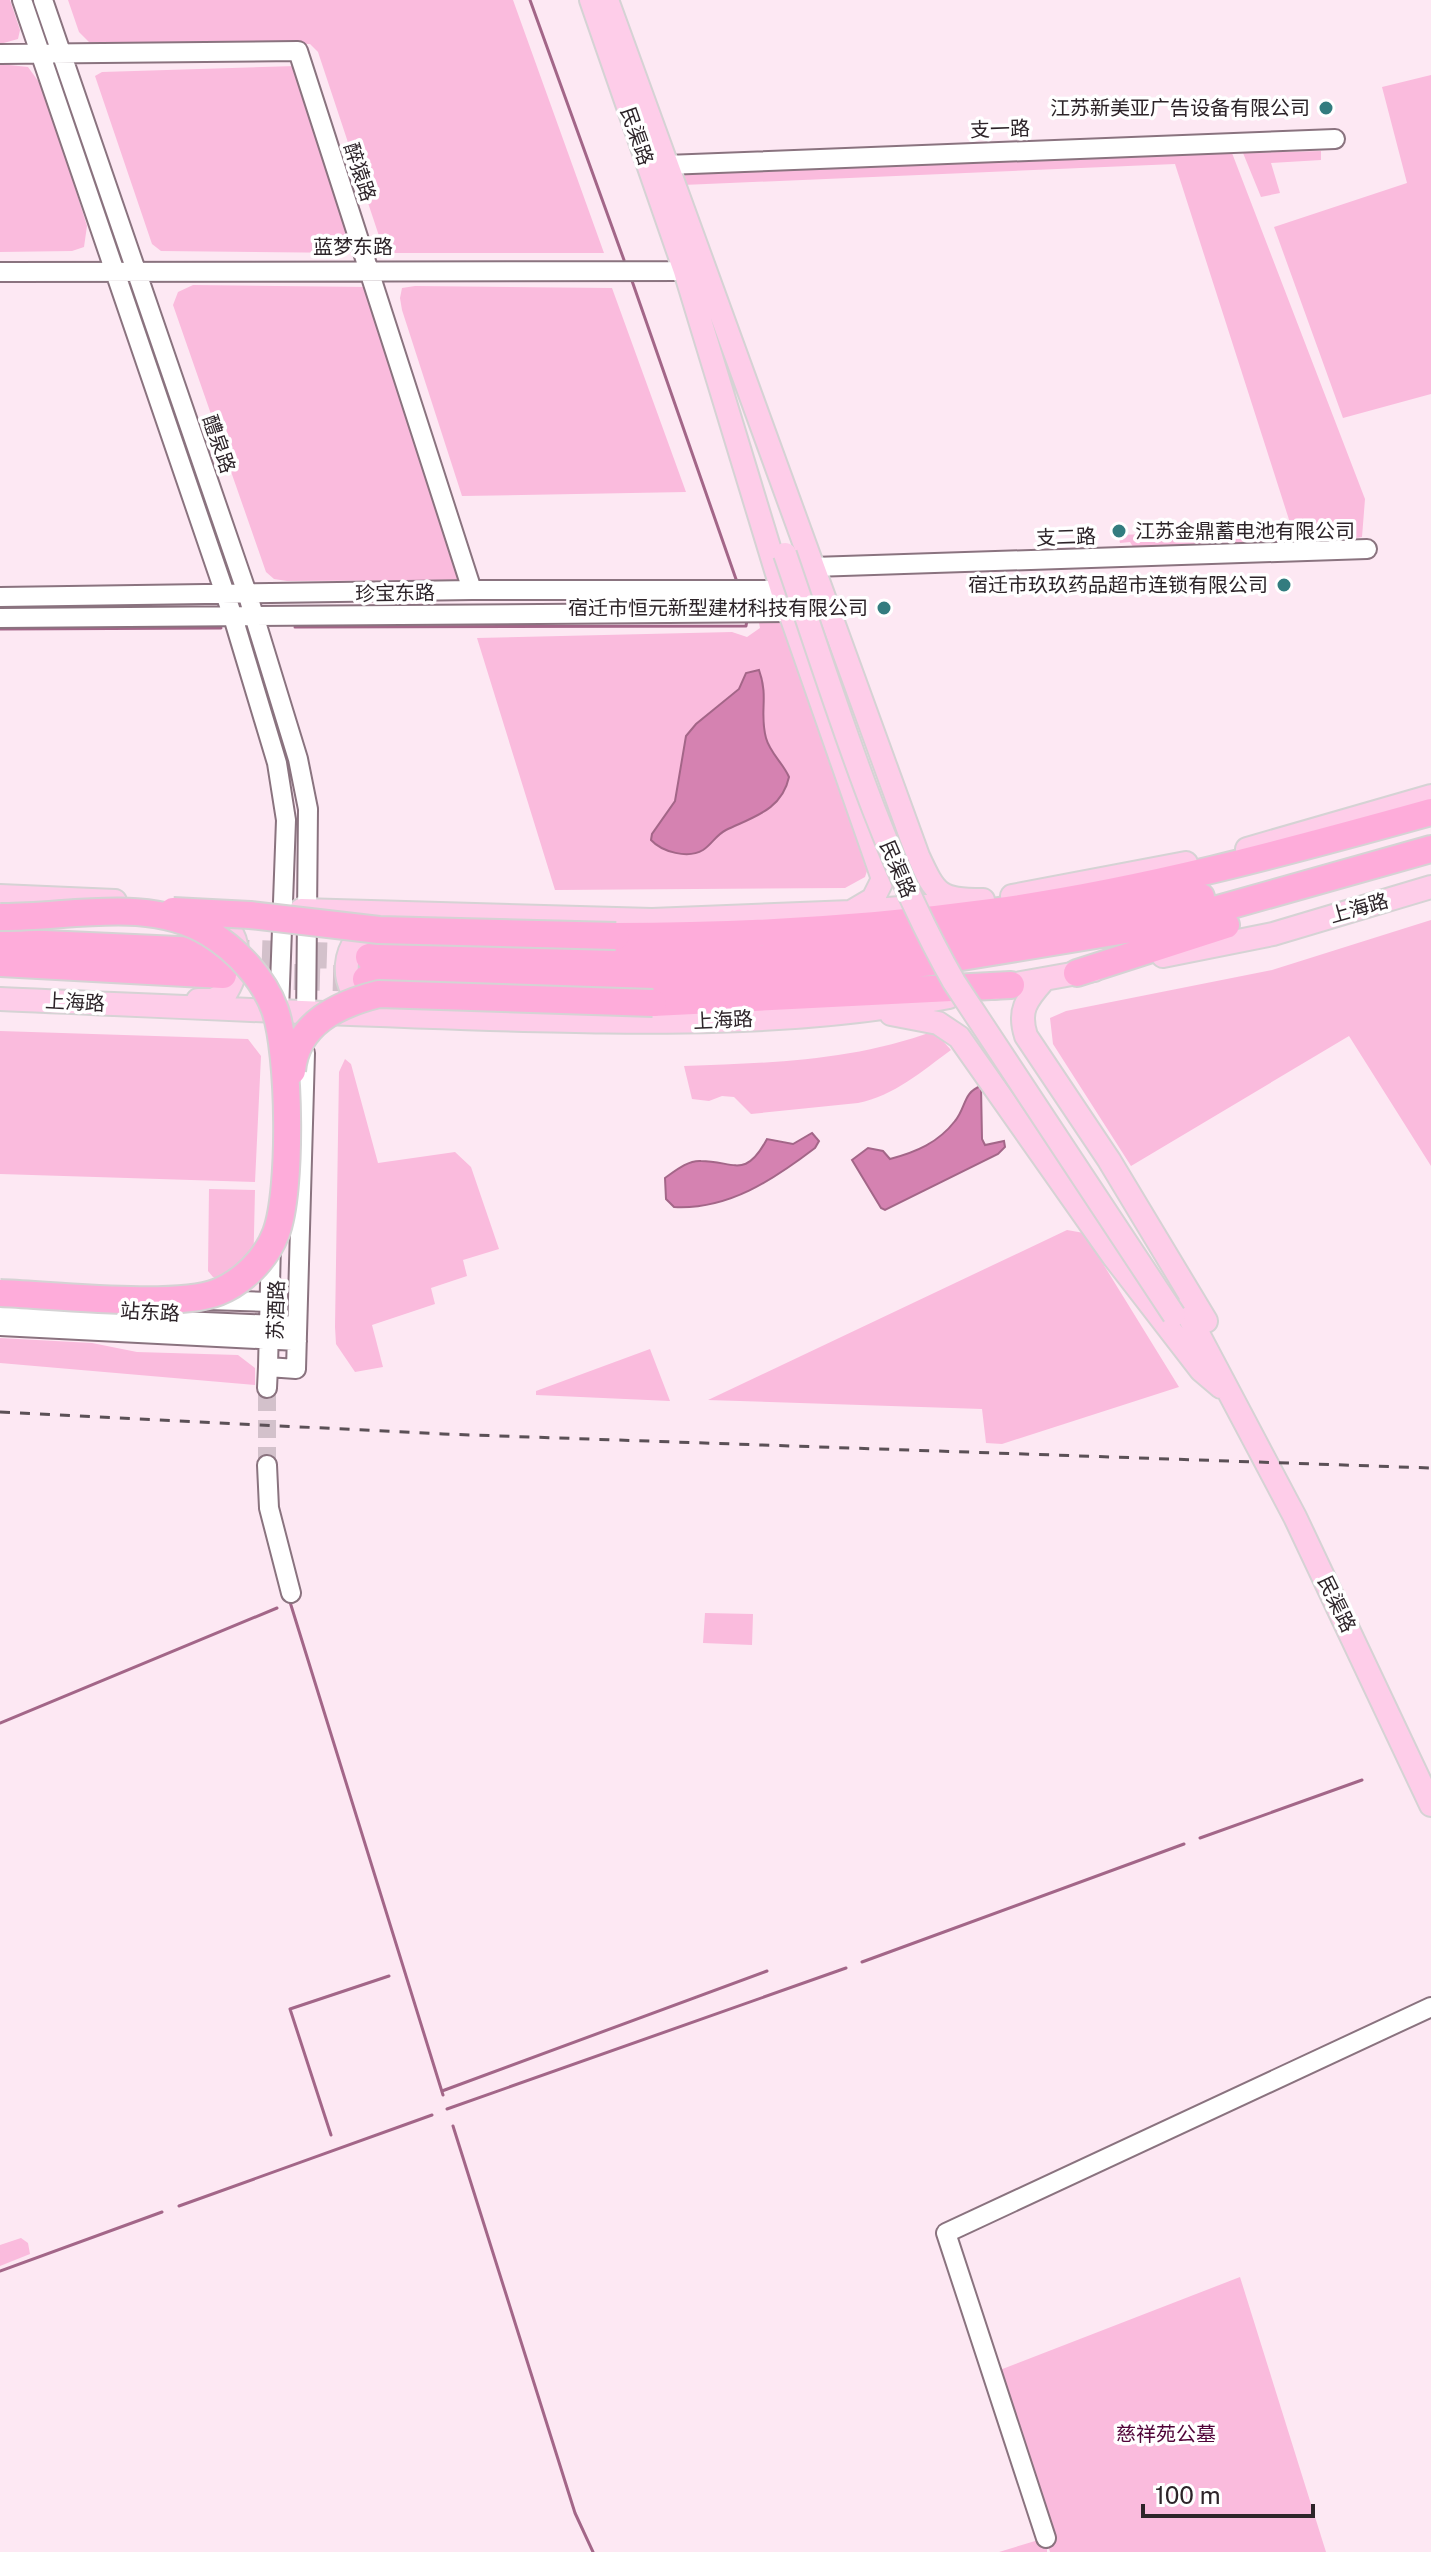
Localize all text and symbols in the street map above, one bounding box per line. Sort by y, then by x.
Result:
place label: 江苏新美亚广告设备有限公司 [1050,96,1310,120]
marker: 江苏新美亚广告设备有限公司 [1317,99,1335,117]
street label: 民渠路 [616,104,658,168]
street label: 支一路 [970,116,1030,142]
street label: 醉猿路 [339,140,381,204]
street label: 蓝梦东路 [313,235,393,259]
street label: 醴泉路 [198,412,240,476]
place label: 江苏金鼎蓄电池有限公司 [1135,519,1355,543]
marker: 江苏金鼎蓄电池有限公司 [1110,522,1128,540]
street label: 支二路 [1036,524,1096,550]
place label: 宿迁市玖玖药品超市连锁有限公司 [968,573,1268,597]
marker: 宿迁市玖玖药品超市连锁有限公司 [1275,576,1293,594]
street label: 珍宝东路 [355,580,435,606]
place label: 宿迁市恒元新型建材科技有限公司 [568,596,868,620]
marker: 宿迁市恒元新型建材科技有限公司 [875,599,893,617]
street label: 民渠路 [875,837,921,901]
street label: 上海路 [1327,888,1391,928]
street label: 上海路 [44,988,106,1016]
street label: 上海路 [692,1006,754,1034]
street label: 苏酒路 [263,1280,289,1340]
street label: 站东路 [119,1298,181,1326]
street label: 民渠路 [1313,1572,1361,1636]
park label: 慈祥苑公墓 [1116,2422,1216,2446]
scale bar [1143,2468,1313,2518]
text: 100 m [1155,2481,1221,2509]

